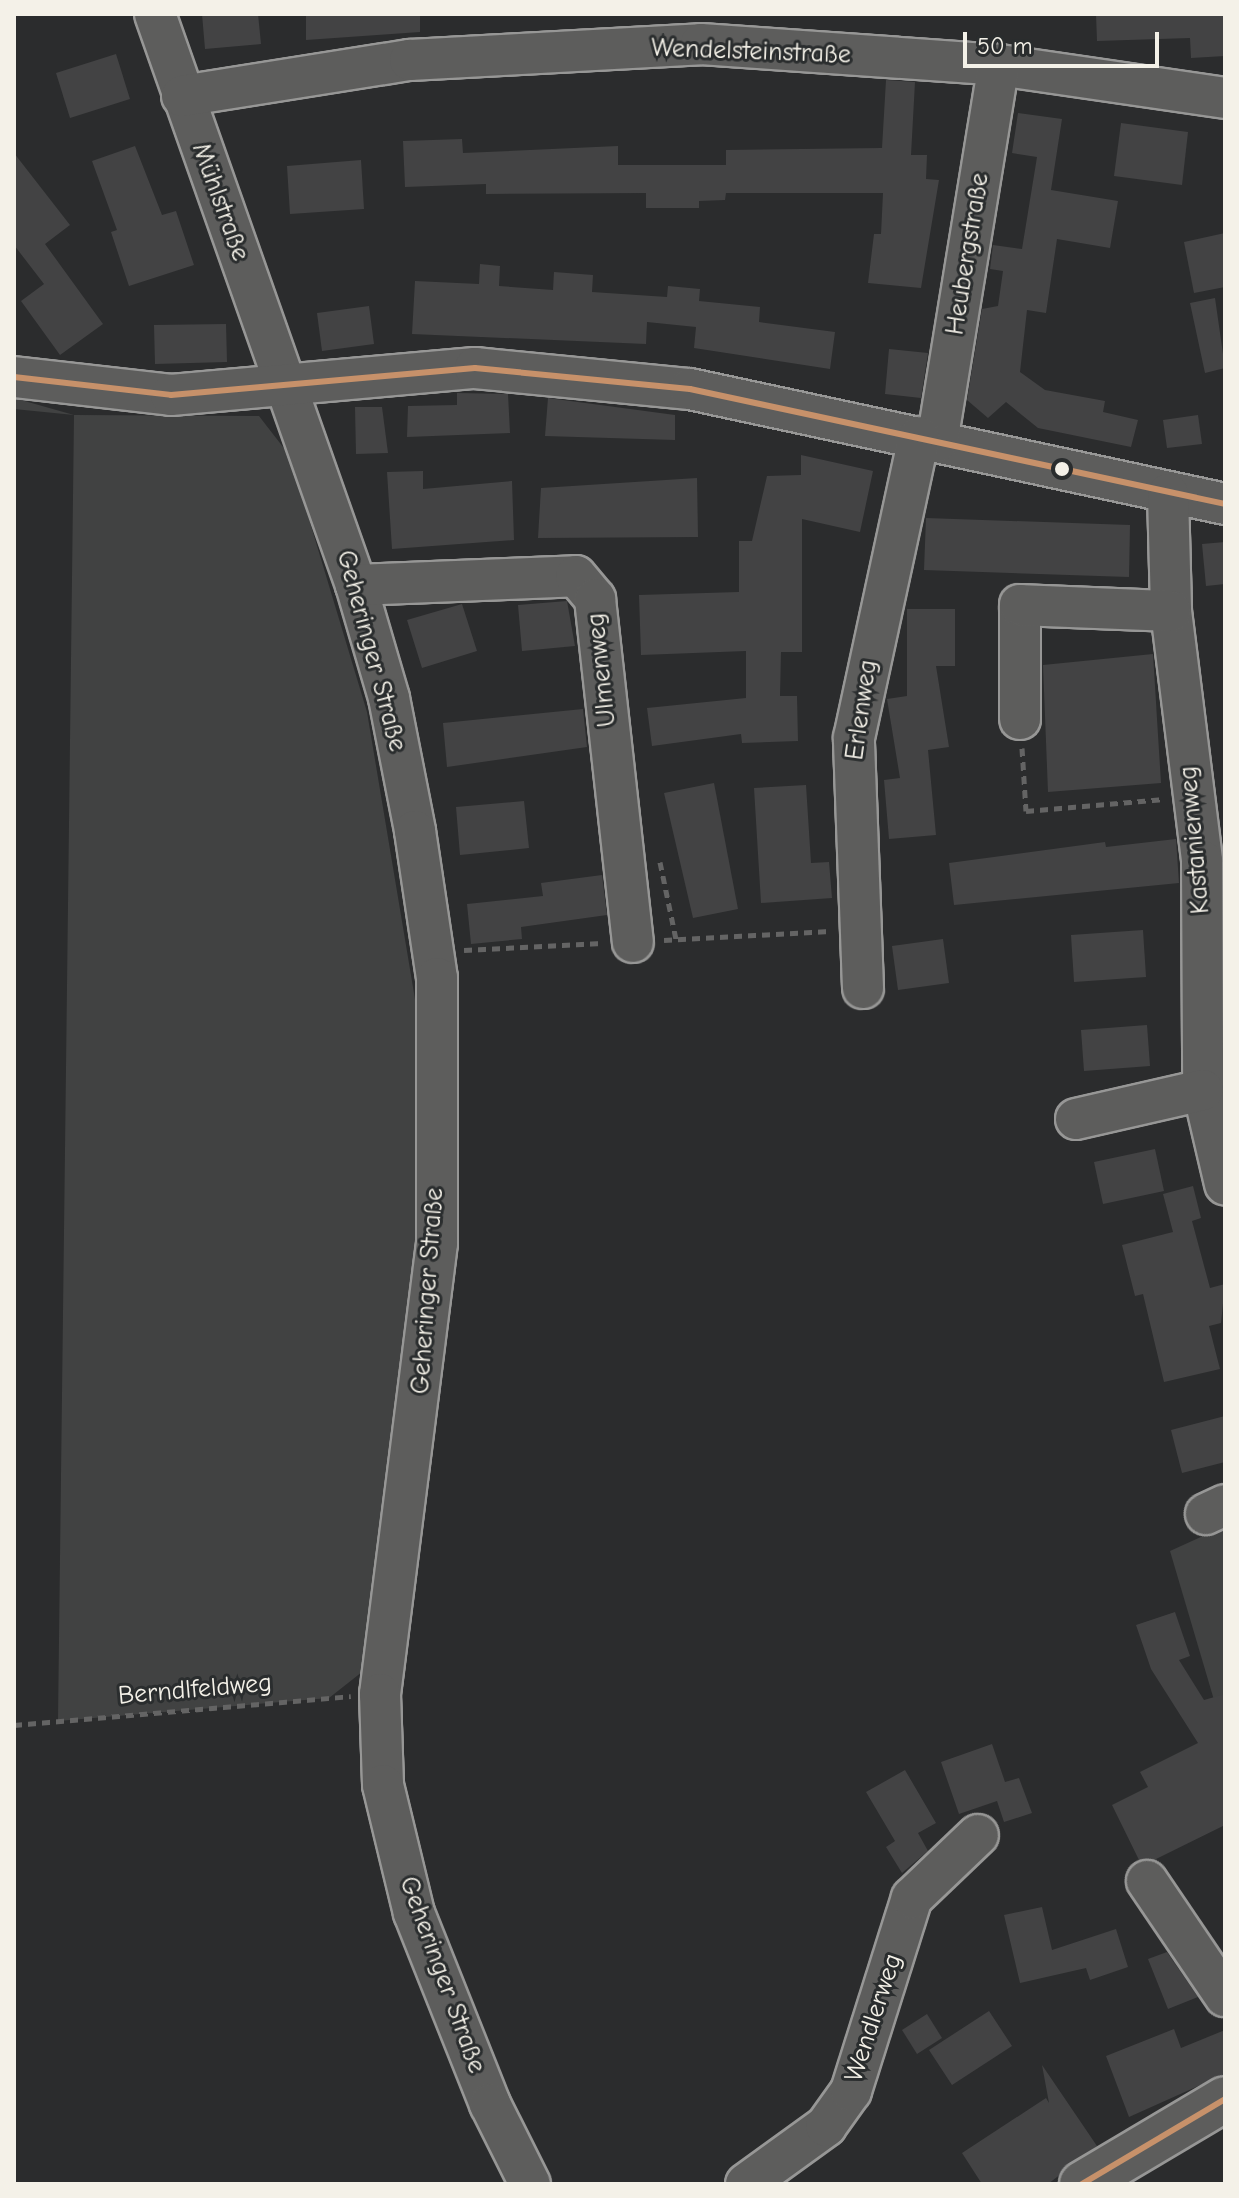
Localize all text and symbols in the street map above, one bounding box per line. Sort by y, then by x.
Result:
scale bar [967,16,1163,66]
text: 50 m [977,32,1033,60]
street label: Wendelsteinstraße [651,33,851,71]
street label: Mühlstraße [184,139,256,265]
street label: Heubergstraße [940,171,996,337]
unlabelled marker [1054,461,1070,477]
street label: Geheringer Straße [329,547,413,755]
street label: Ulmenweg [581,611,623,729]
street label: Erlenweg [840,658,884,762]
street label: Kastanienweg [1173,765,1217,915]
street label: Geheringer Straße [405,1187,451,1395]
street label: Berndlfeldweg [117,1668,273,1712]
street label: Geheringer Straße [392,1873,492,2077]
street label: Wendlerweg [839,1950,909,2086]

